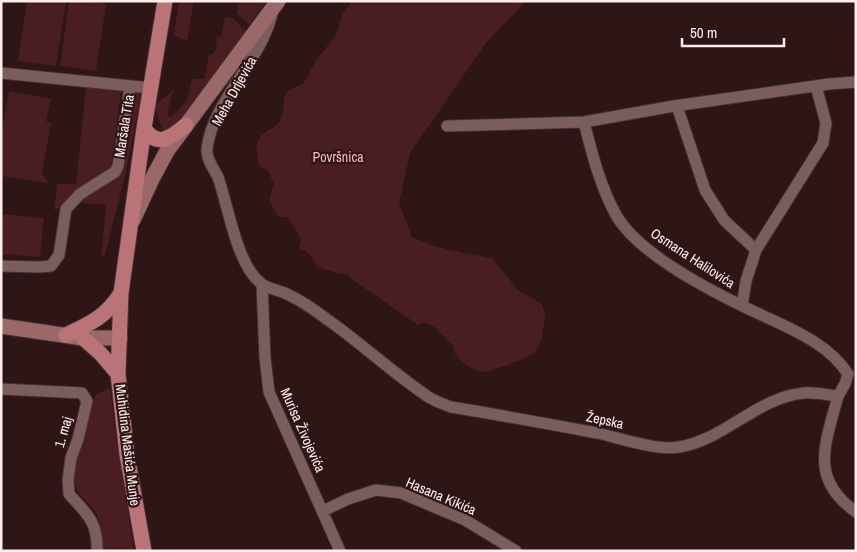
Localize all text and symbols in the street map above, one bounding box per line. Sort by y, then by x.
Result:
scale bar [682,15,784,47]
text: 50 m [690,22,717,43]
street label: Meha Drljevića [208,53,261,129]
street label: Maršala Tita [110,93,138,159]
park label: Površnica [312,148,364,166]
street label: Osmana Halilovića [647,224,739,292]
street label: Muhidina Mašića Munje [112,383,144,507]
street label: Murisa Živojevića [276,385,330,476]
street label: Žepska [585,407,626,433]
street label: 1. maj [50,414,76,450]
street label: Hasana Kikića [403,473,479,519]

